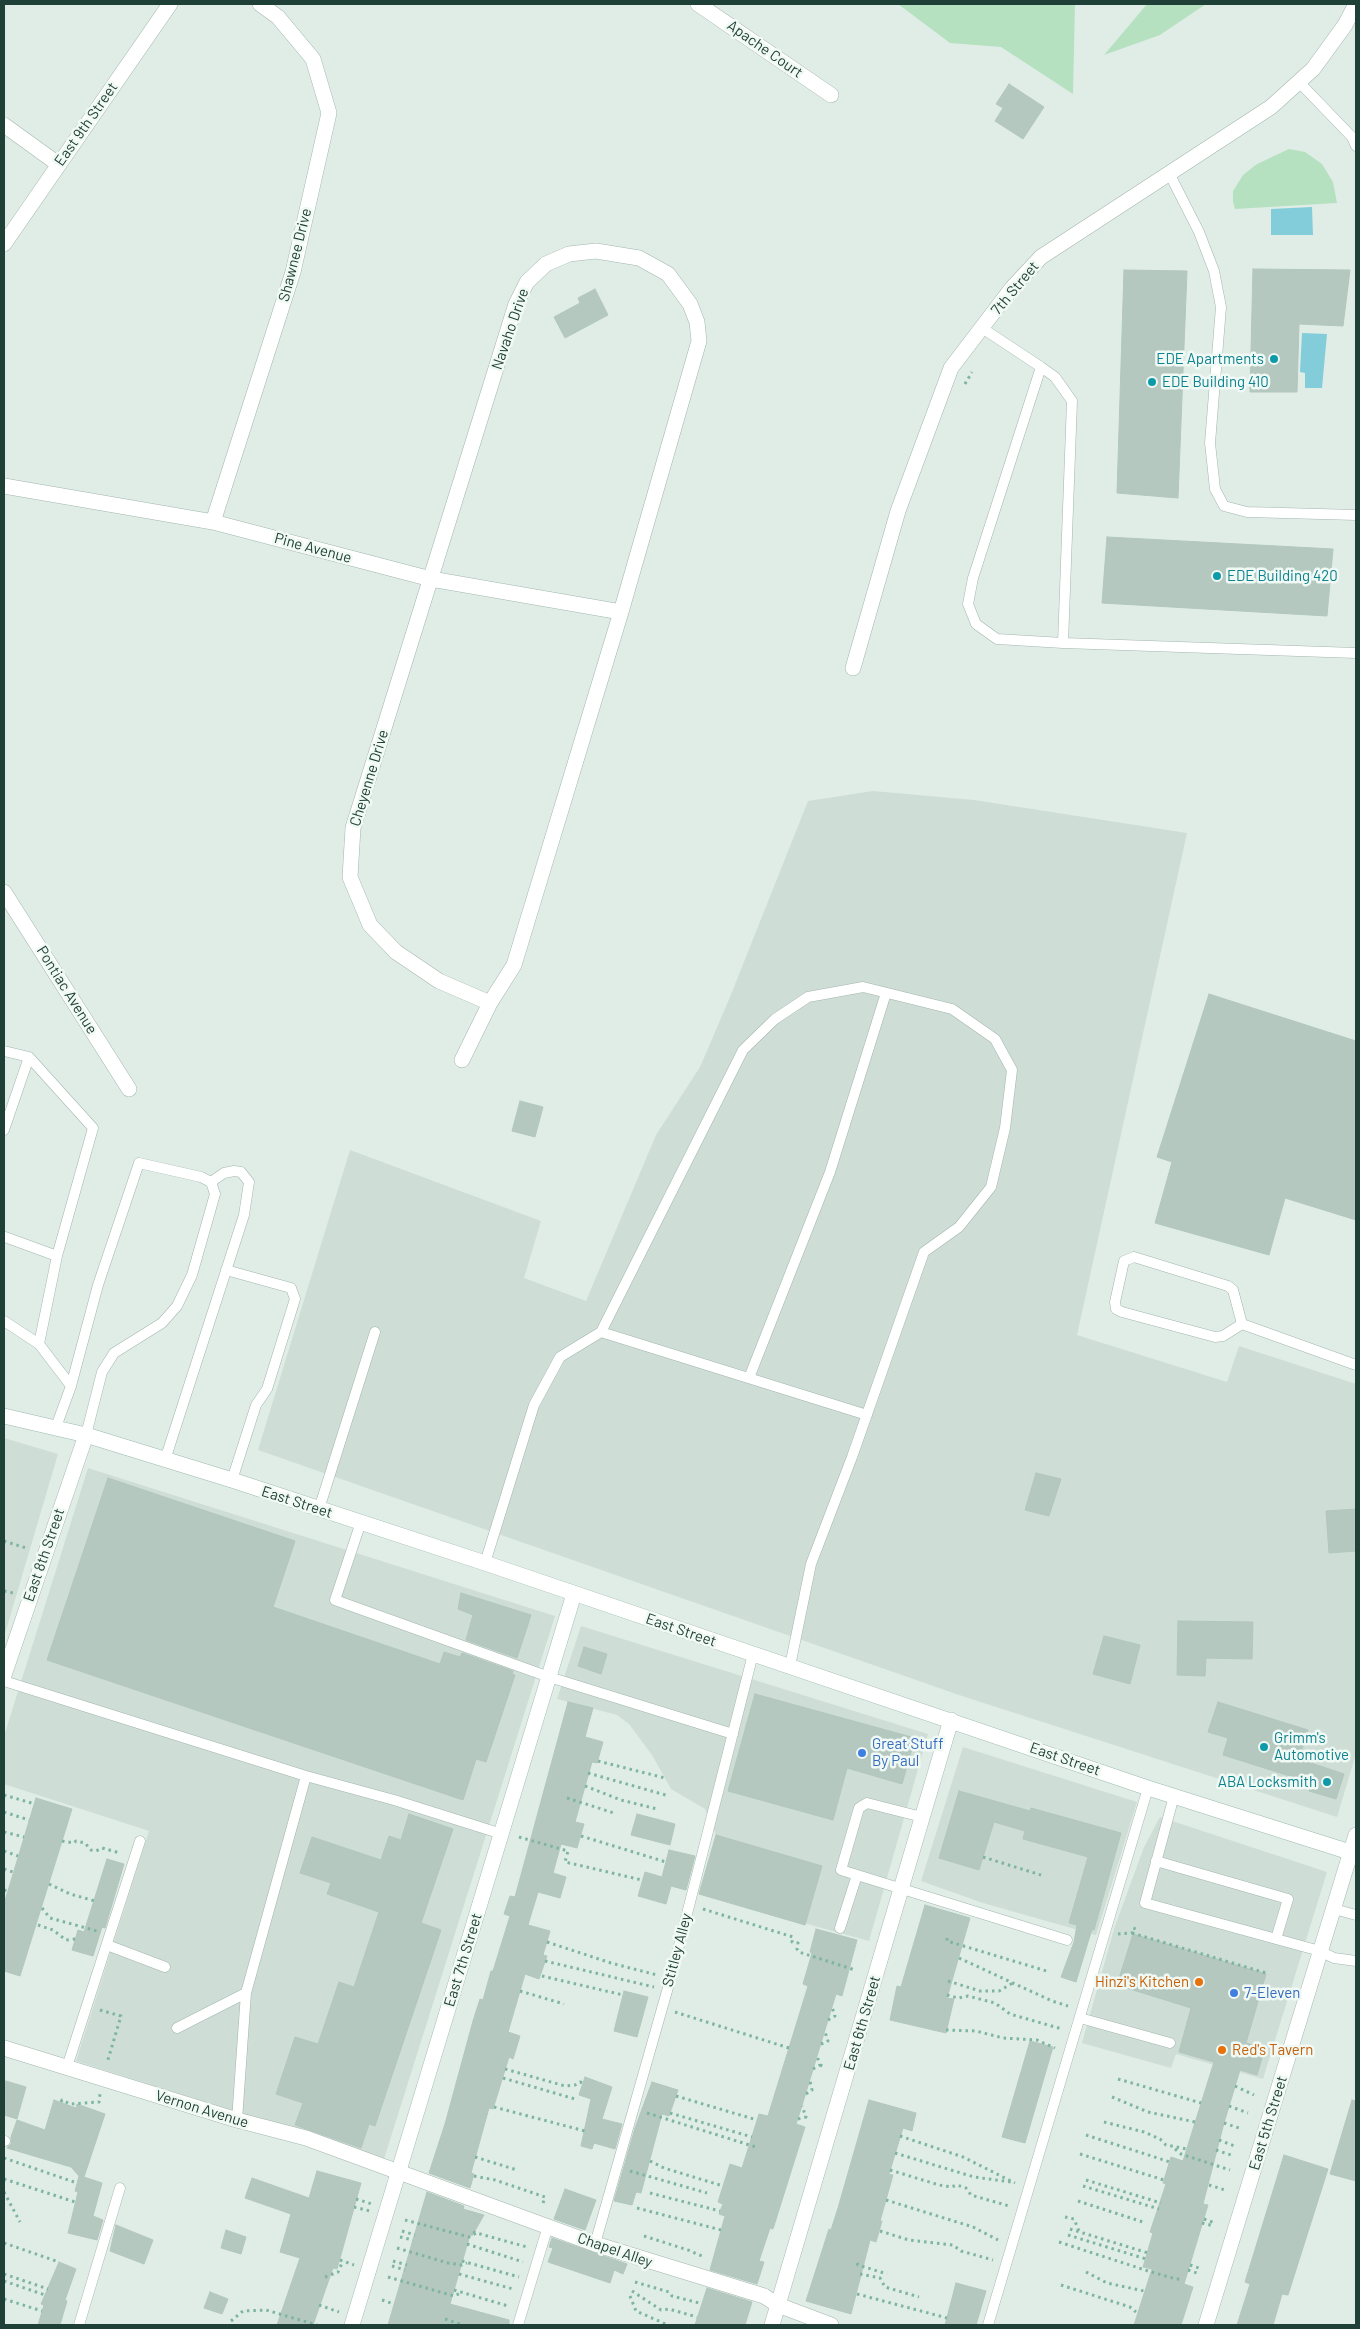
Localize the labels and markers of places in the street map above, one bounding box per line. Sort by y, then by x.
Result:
place label: EDE Apartments [1156,350,1264,368]
marker: EDE Apartments [1268,353,1280,365]
place label: EDE Building 410 [1162,373,1269,391]
marker: EDE Building 410 [1146,376,1158,388]
place label: EDE Building 420 [1227,567,1338,585]
marker: EDE Building 420 [1211,570,1223,582]
place label: Grimm's Automotive [1274,1729,1349,1764]
place label: Great Stuff By Paul [872,1735,944,1770]
marker: Grimm's Automotive [1258,1741,1270,1753]
marker: Great Stuff By Paul [856,1747,868,1759]
place label: ABA Locksmith [1218,1773,1317,1791]
marker: ABA Locksmith [1321,1776,1333,1788]
place label: Hinzi's Kitchen [1095,1973,1189,1991]
marker: Hinzi's Kitchen [1193,1976,1205,1988]
place label: 7-Eleven [1244,1984,1300,2002]
marker: 7-Eleven [1228,1987,1240,1999]
place label: Red's Tavern [1232,2041,1313,2059]
marker: Red's Tavern [1216,2044,1228,2056]

